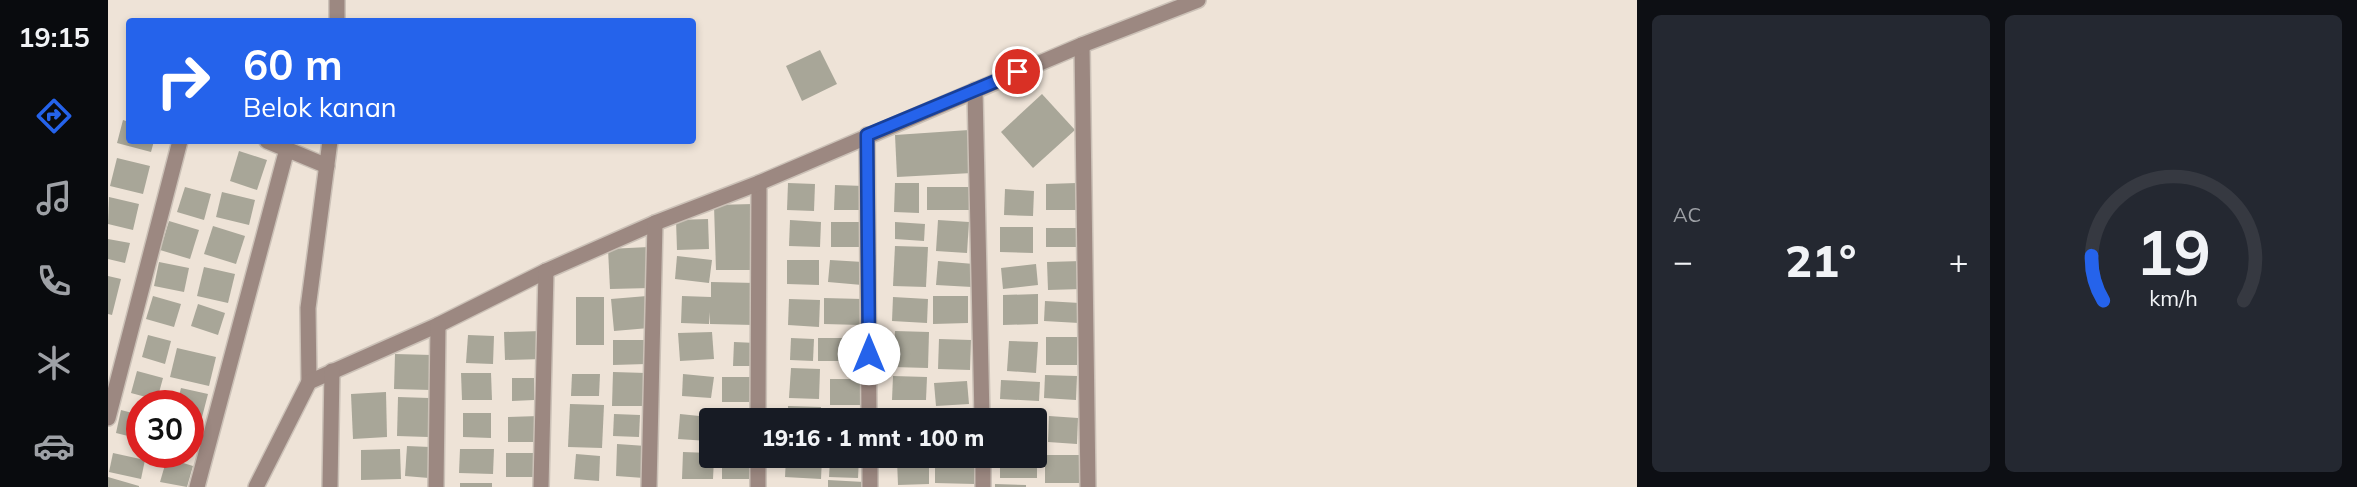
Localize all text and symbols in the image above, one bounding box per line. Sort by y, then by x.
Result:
text: 19:15 [18,20,90,54]
text: 60 m [243,38,343,91]
icon: right [144,42,222,120]
pin [992,46,1043,97]
icon: arrive [1001,55,1034,88]
text: Belok kanan [243,90,397,124]
icon: directions [33,95,75,137]
icon: music [33,177,75,219]
text: AC [1673,202,1701,227]
text: 19 [2136,212,2211,291]
text: 21° [1785,232,1856,288]
text: − [1673,240,1693,281]
text: + [1949,240,1969,281]
icon: phone [33,260,75,302]
text: km/h [2149,284,2197,311]
position arrow [837,322,901,386]
icon: climate [33,342,75,384]
speed limit sign: 30 [126,390,204,468]
text: 19:16 · 1 mnt · 100 m [762,424,984,452]
icon: car [33,425,75,467]

